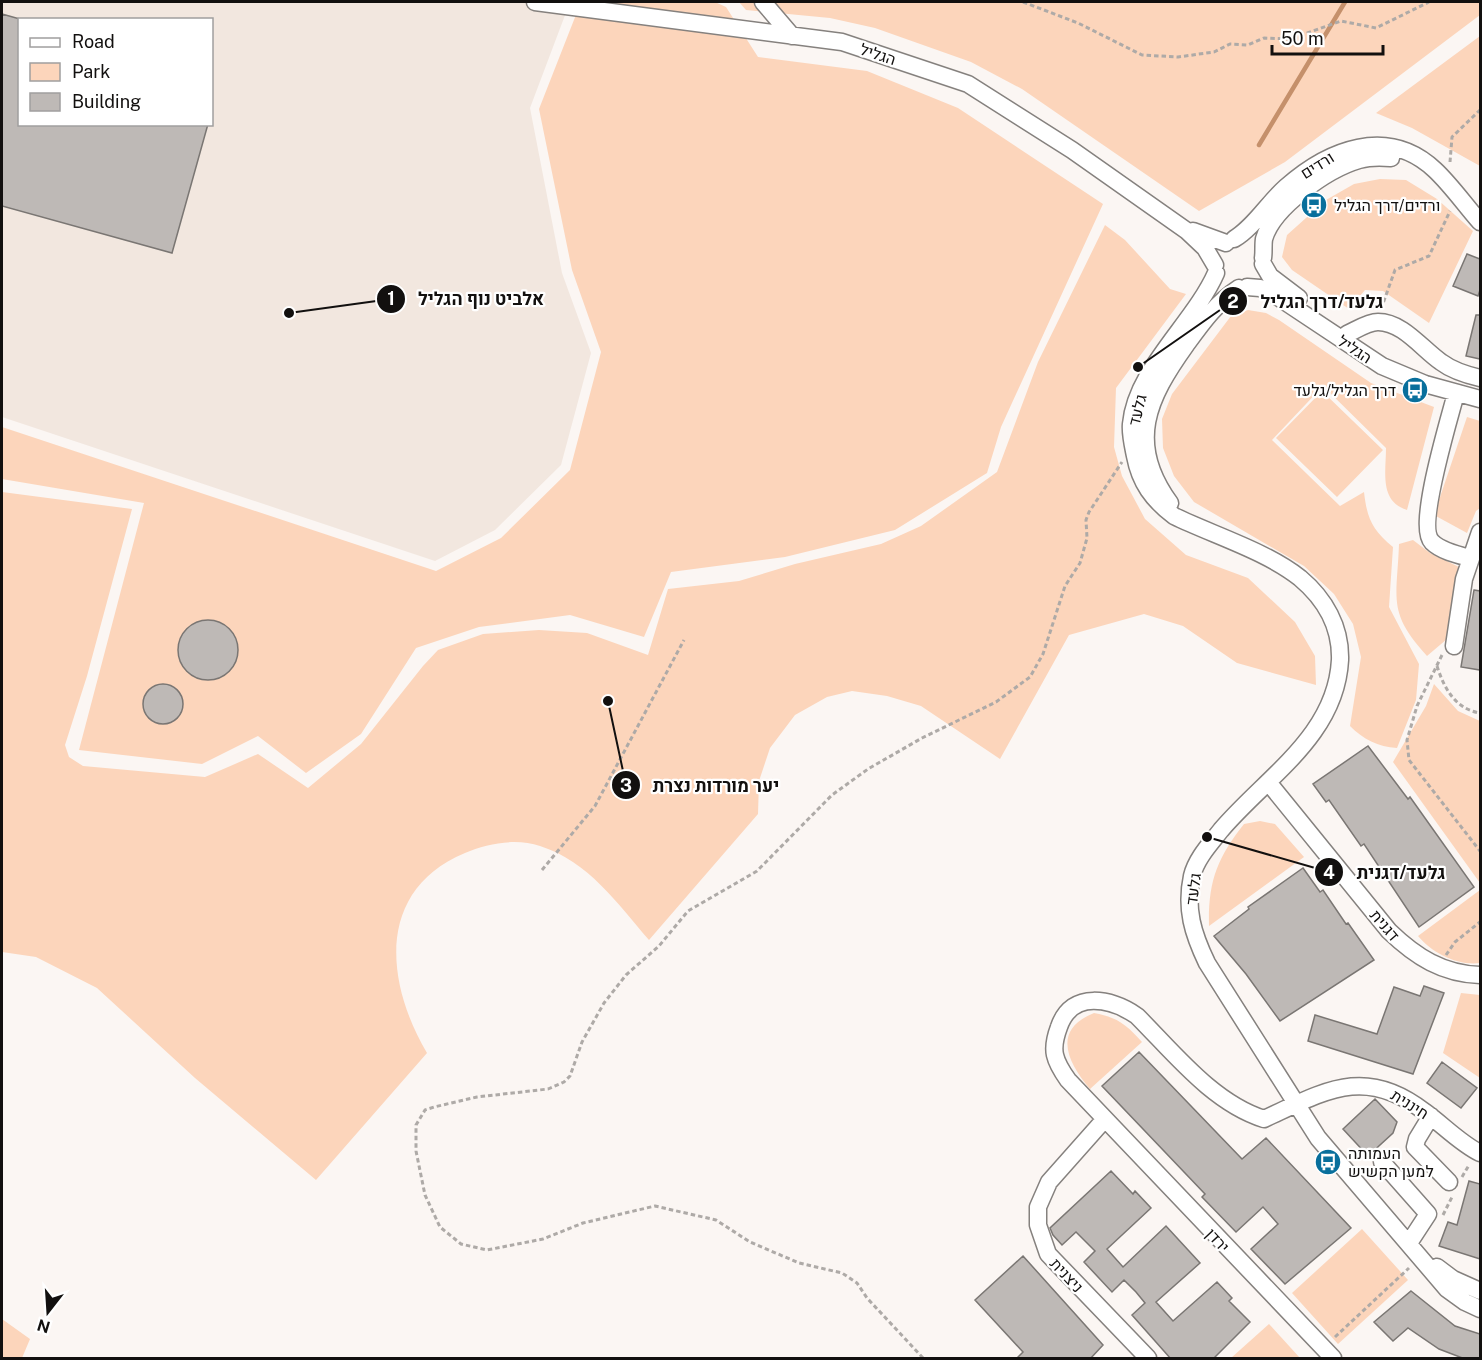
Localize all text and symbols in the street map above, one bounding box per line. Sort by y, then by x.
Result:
legend [18,18,213,126]
scale bar [1272,18,1383,56]
text: 50 m [1281,28,1324,49]
text: Road [72,31,115,52]
street label: הגליל [857,40,898,69]
text: Park [72,61,110,82]
text: Building [72,91,141,112]
street label: ורדים [1297,148,1338,183]
bus stop icon: ורדים/דרך הגליל [1299,190,1329,220]
place label: ורדים/דרך הגליל [1334,196,1440,215]
callout: אלביט נוף הגליל [376,281,556,317]
callout: גלעד/דרך הגליל [1218,283,1395,319]
text: 1 [387,288,395,309]
text: אלביט נוף הגליל [418,288,544,309]
text: 2 [1227,291,1239,312]
text: גלעד/דרך הגליל [1261,291,1384,312]
street label: הגליל [1334,331,1375,367]
bus stop icon: דרך הגליל/גלעד [1400,375,1430,405]
place label: דרך הגליל/גלעד [1294,381,1396,400]
street label: גלעד [1124,392,1151,428]
callout: יער מורדות נצרת [611,767,792,803]
text: 3 [620,775,632,796]
text: יער מורדות נצרת [653,775,779,796]
callout: גלעד/דגנית [1314,854,1457,890]
text: 4 [1323,862,1335,883]
text: גלעד/דגנית [1357,862,1445,883]
street label: גלעד [1182,872,1205,906]
street label: דגנית [1366,906,1403,945]
street label: חיננית [1387,1086,1432,1123]
place label: העמותה למען הקשיש [1348,1144,1434,1181]
bus stop icon: העמותה למען הקשיש [1313,1147,1343,1177]
street label: ירדן [1202,1224,1233,1256]
street label: ניצנית [1046,1254,1087,1296]
north arrow [18,1282,78,1342]
text: N [35,1315,53,1337]

